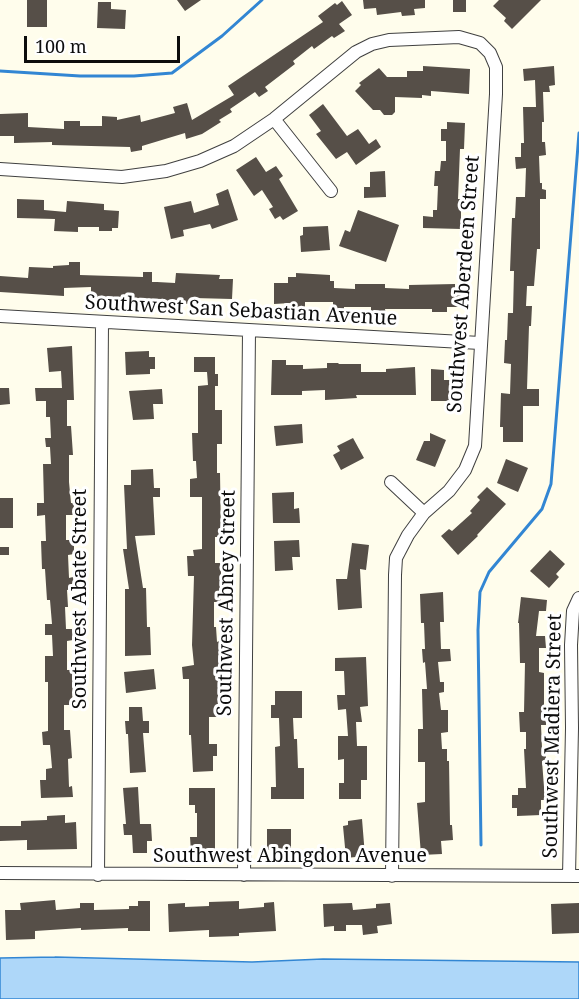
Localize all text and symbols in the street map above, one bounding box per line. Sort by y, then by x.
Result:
scale bar [27,24,183,62]
text: 100 m [35,34,87,58]
street label: Southwest Aberdeen Street [443,154,485,414]
street label: Southwest San Sebastian Avenue [84,291,398,331]
street label: Southwest Abate Street [68,489,92,709]
street label: Southwest Abney Street [213,490,241,716]
street label: Southwest Madiera Street [539,613,567,859]
street label: Southwest Abingdon Avenue [153,844,427,868]

